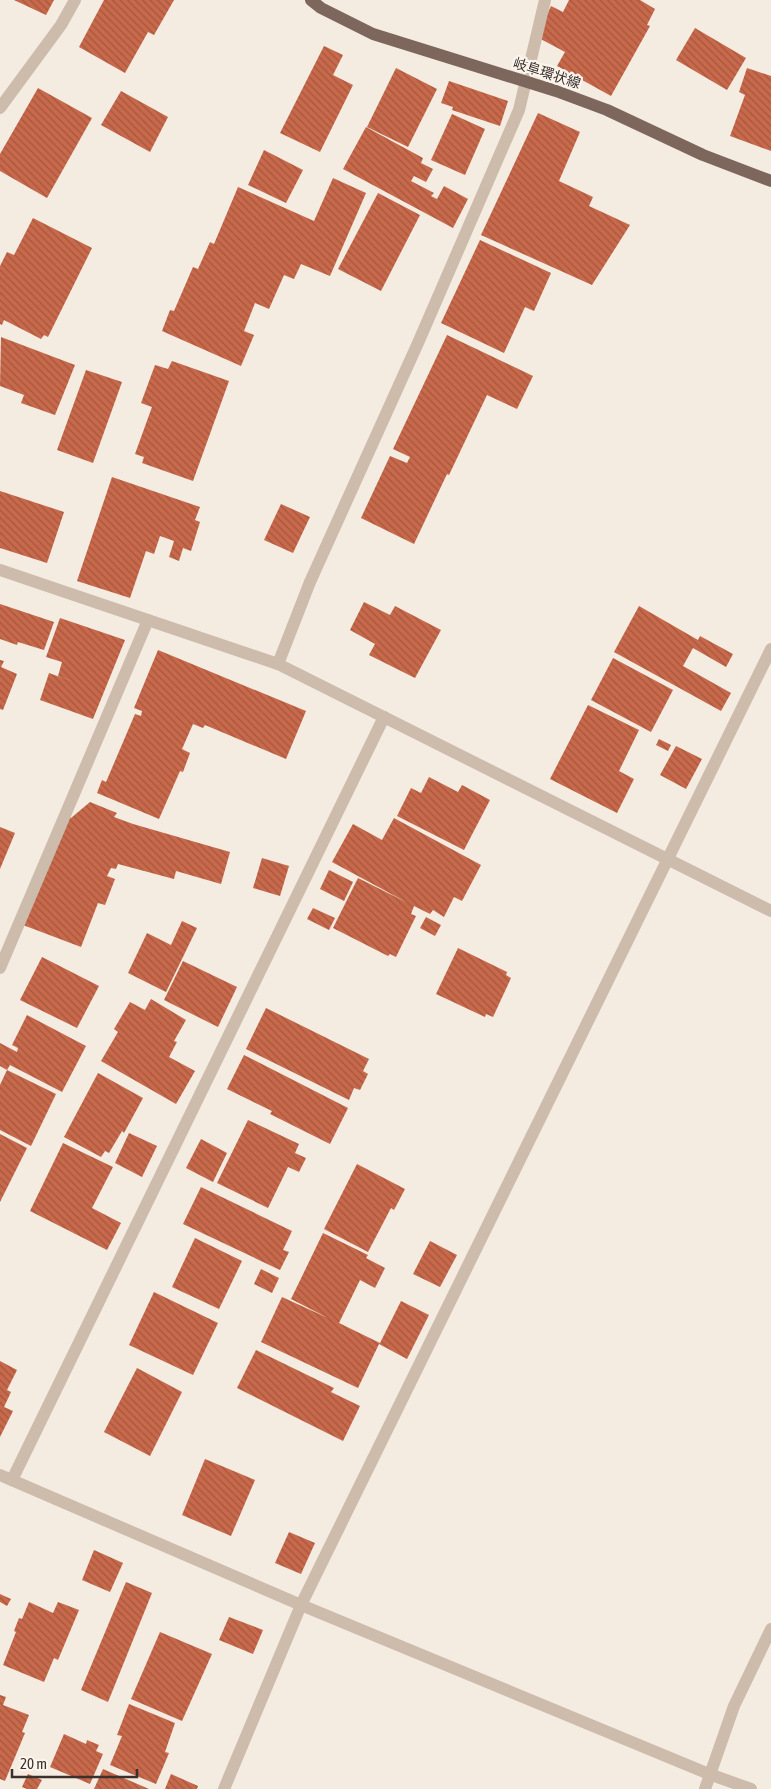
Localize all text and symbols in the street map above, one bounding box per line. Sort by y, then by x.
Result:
street label: 岐阜環状線 [511,55,583,91]
scale bar [12,1746,138,1778]
text: 20 m [20,1755,47,1772]

